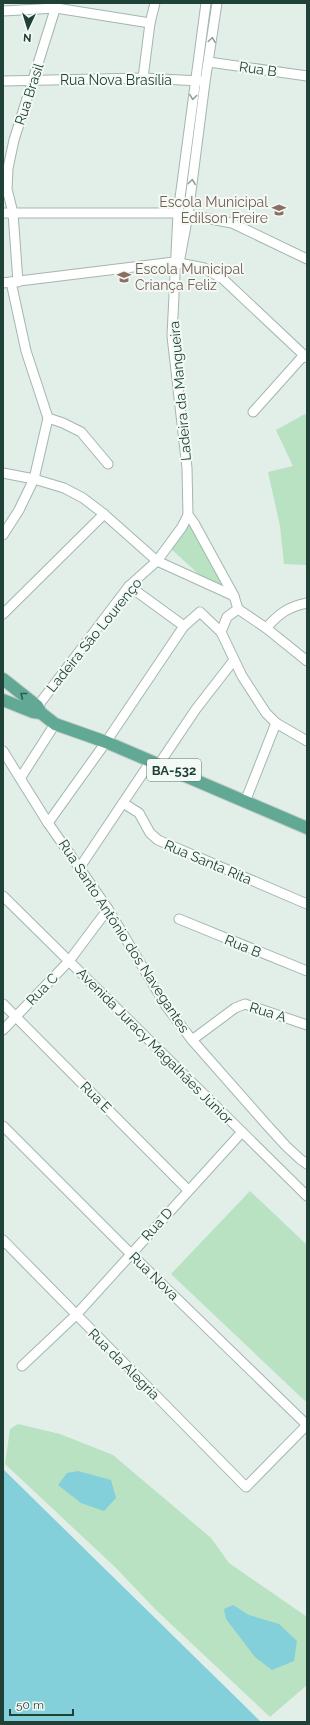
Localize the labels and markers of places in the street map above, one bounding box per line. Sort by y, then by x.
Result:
place label: Escola Municipal Edilson Freire [159,194,268,226]
school or university icon: Escola Municipal Edilson Freire [271,202,287,218]
place label: Escola Municipal Criança Feliz [135,261,244,293]
school or university icon: Escola Municipal Criança Feliz [116,269,132,285]

